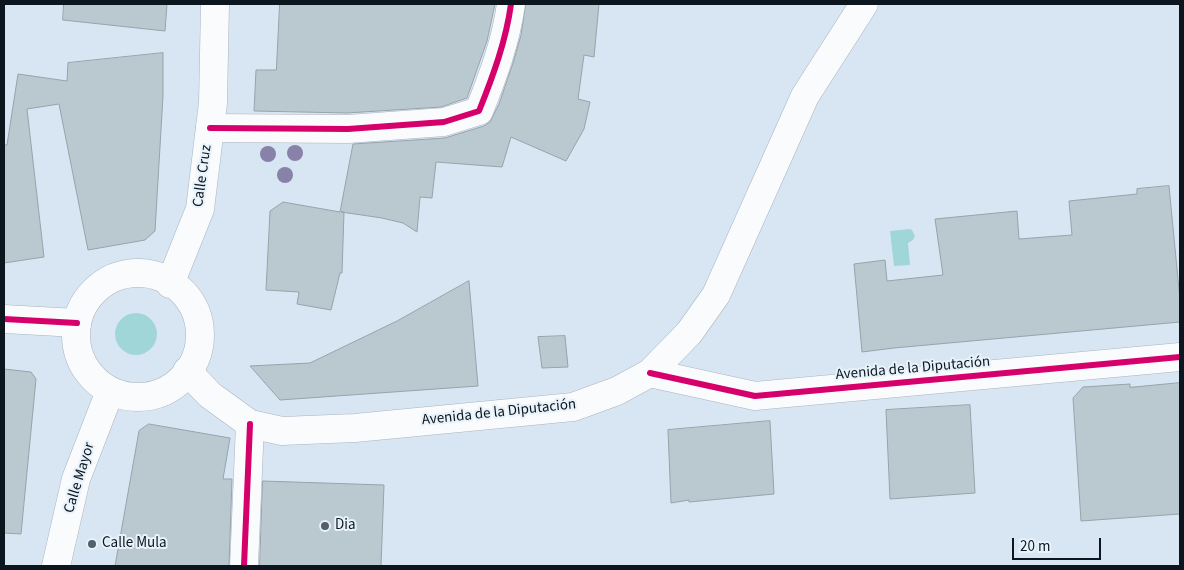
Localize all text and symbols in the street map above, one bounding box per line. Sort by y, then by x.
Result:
street label: Calle Cruz [190,144,216,208]
street label: Avenida de la Diputación [835,353,991,385]
street label: Avenida de la Diputación [421,396,577,430]
street label: Calle Mayor [61,440,99,516]
place label: Dia [335,517,355,535]
marker: Dia [319,520,331,532]
scale bar [1014,528,1103,560]
place label: Calle Mula [102,535,167,553]
text: 20 m [1020,536,1050,557]
marker: Calle Mula [86,538,98,550]

